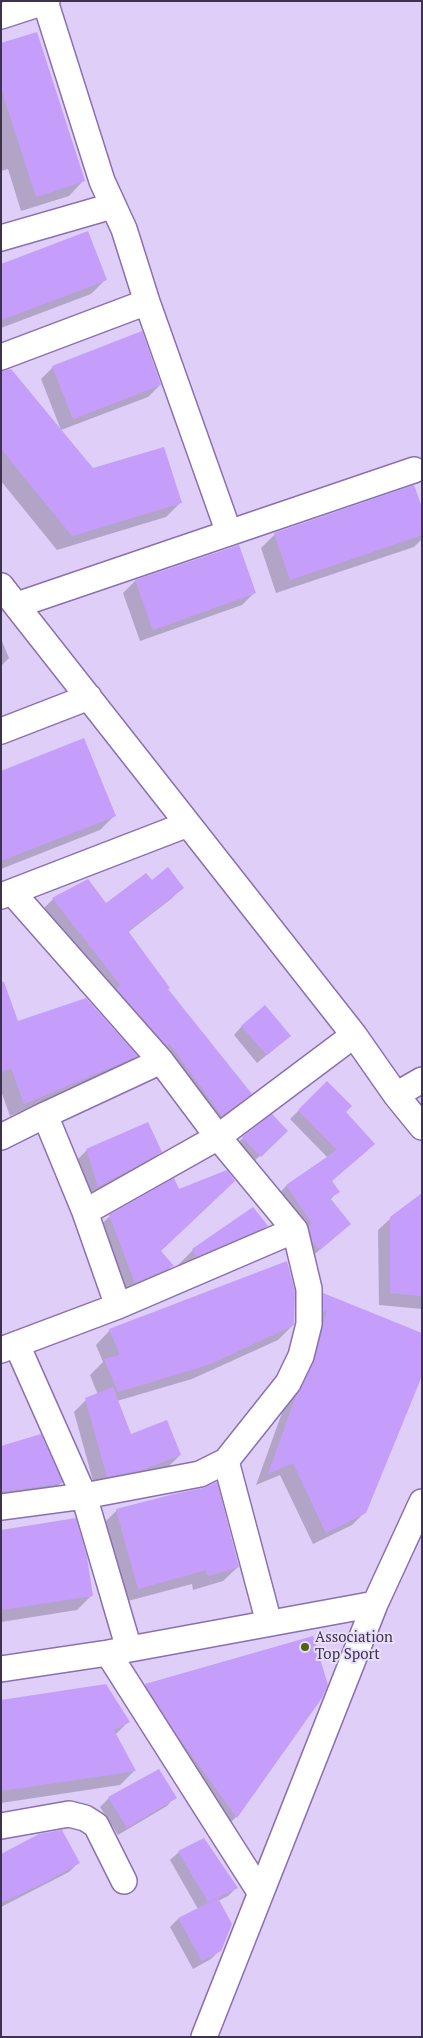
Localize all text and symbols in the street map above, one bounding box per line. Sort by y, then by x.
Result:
place label: Association Top Sport [315,1629,393,1664]
marker: Association Top Sport [299,1641,311,1653]

